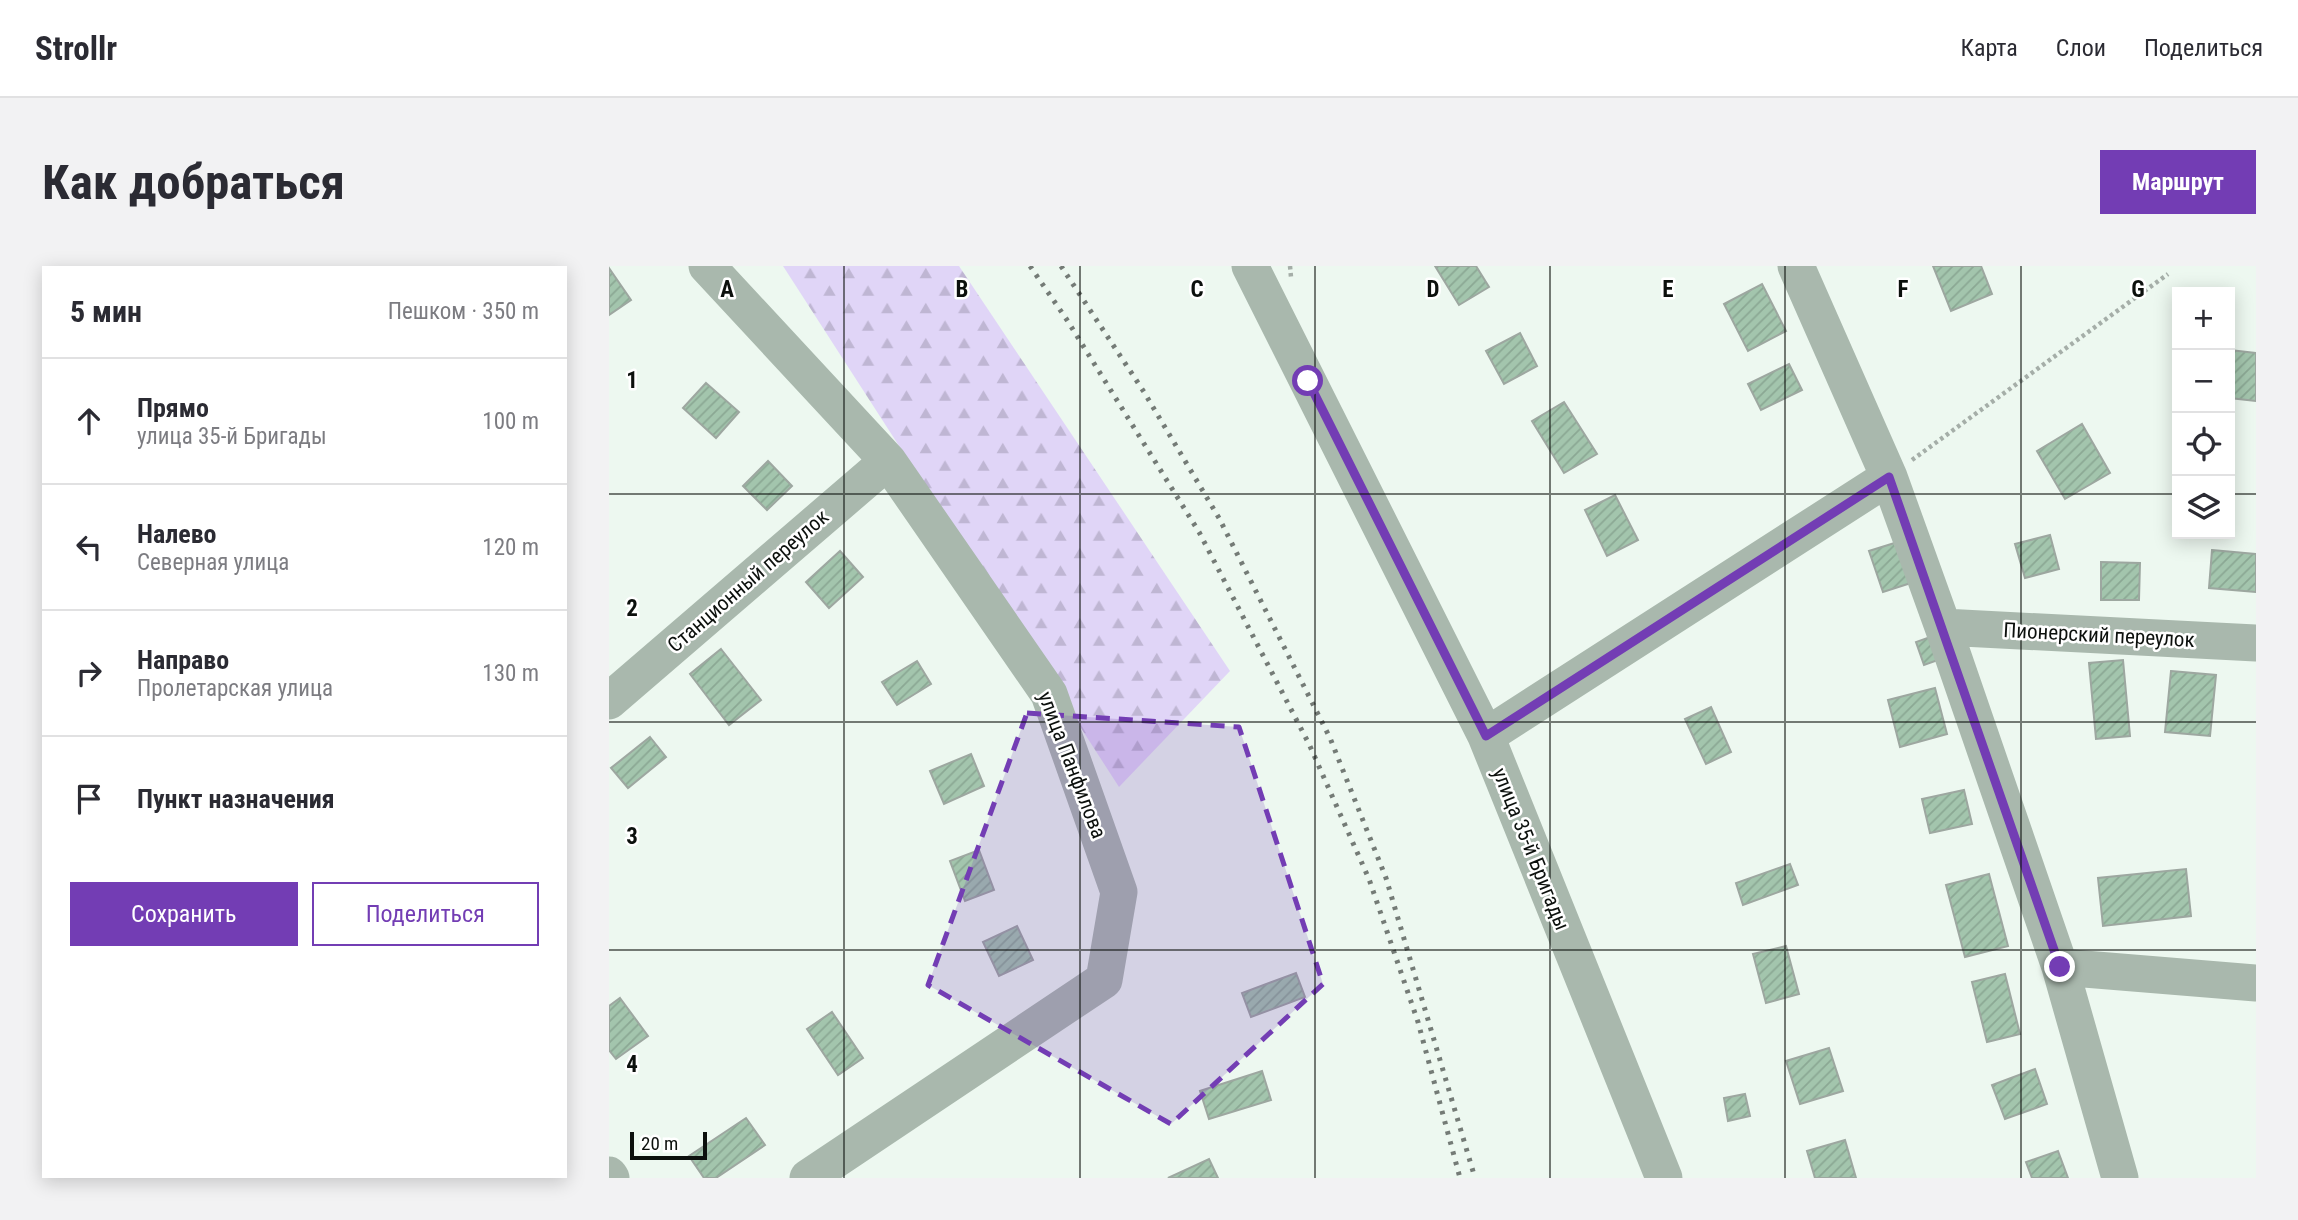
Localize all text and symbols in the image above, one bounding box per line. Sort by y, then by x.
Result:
text: Strollr [35,29,117,68]
text: Карта [1960,34,2018,62]
text: Слои [2056,34,2106,62]
text: Поделиться [2144,34,2263,62]
button: Маршрут [2100,150,2256,214]
text: Как добраться [42,154,345,211]
text: A [720,276,734,303]
text: B [956,276,968,303]
text: C [1190,276,1204,303]
text: D [1427,276,1440,303]
text: E [1662,276,1674,303]
text: F [1898,276,1909,303]
text: G [2131,276,2145,303]
map controls [2172,287,2235,539]
button: + [2172,287,2235,350]
text: 5 мин [70,294,142,329]
text: Пешком · 350 m [388,298,539,325]
button: − [2172,350,2235,413]
route start [1292,365,1323,396]
text: 1 [626,367,638,394]
text: Прямо [137,393,209,423]
icon: ahead [70,402,108,440]
text: 100 m [482,408,539,435]
button: locate [2172,413,2235,476]
text: улица 35-й Бригады [137,423,327,450]
button: layers [2172,476,2235,539]
street label: Станционный переулок [663,505,833,657]
text: Налево [137,519,217,549]
icon: left [70,528,108,566]
text: 120 m [482,534,539,561]
text: Северная улица [137,549,289,576]
text: 2 [626,595,638,622]
street label: Пионерский переулок [2003,618,2195,652]
text: Направо [137,645,229,675]
icon: right [70,654,108,692]
text: 130 m [482,660,539,687]
text: Пролетарская улица [137,675,333,702]
street label: улица Панфилова [1033,688,1111,842]
street label: улица 35-й Бригады [1487,764,1575,934]
icon: arrive [70,780,108,818]
text: Пункт назначения [137,784,335,814]
text: 3 [626,823,638,850]
button: Сохранить [70,882,298,946]
button: Поделиться [312,882,539,946]
route end [2044,951,2075,982]
text: 4 [626,1051,638,1078]
scale bar [630,1129,707,1161]
text: 20 m [641,1132,678,1155]

